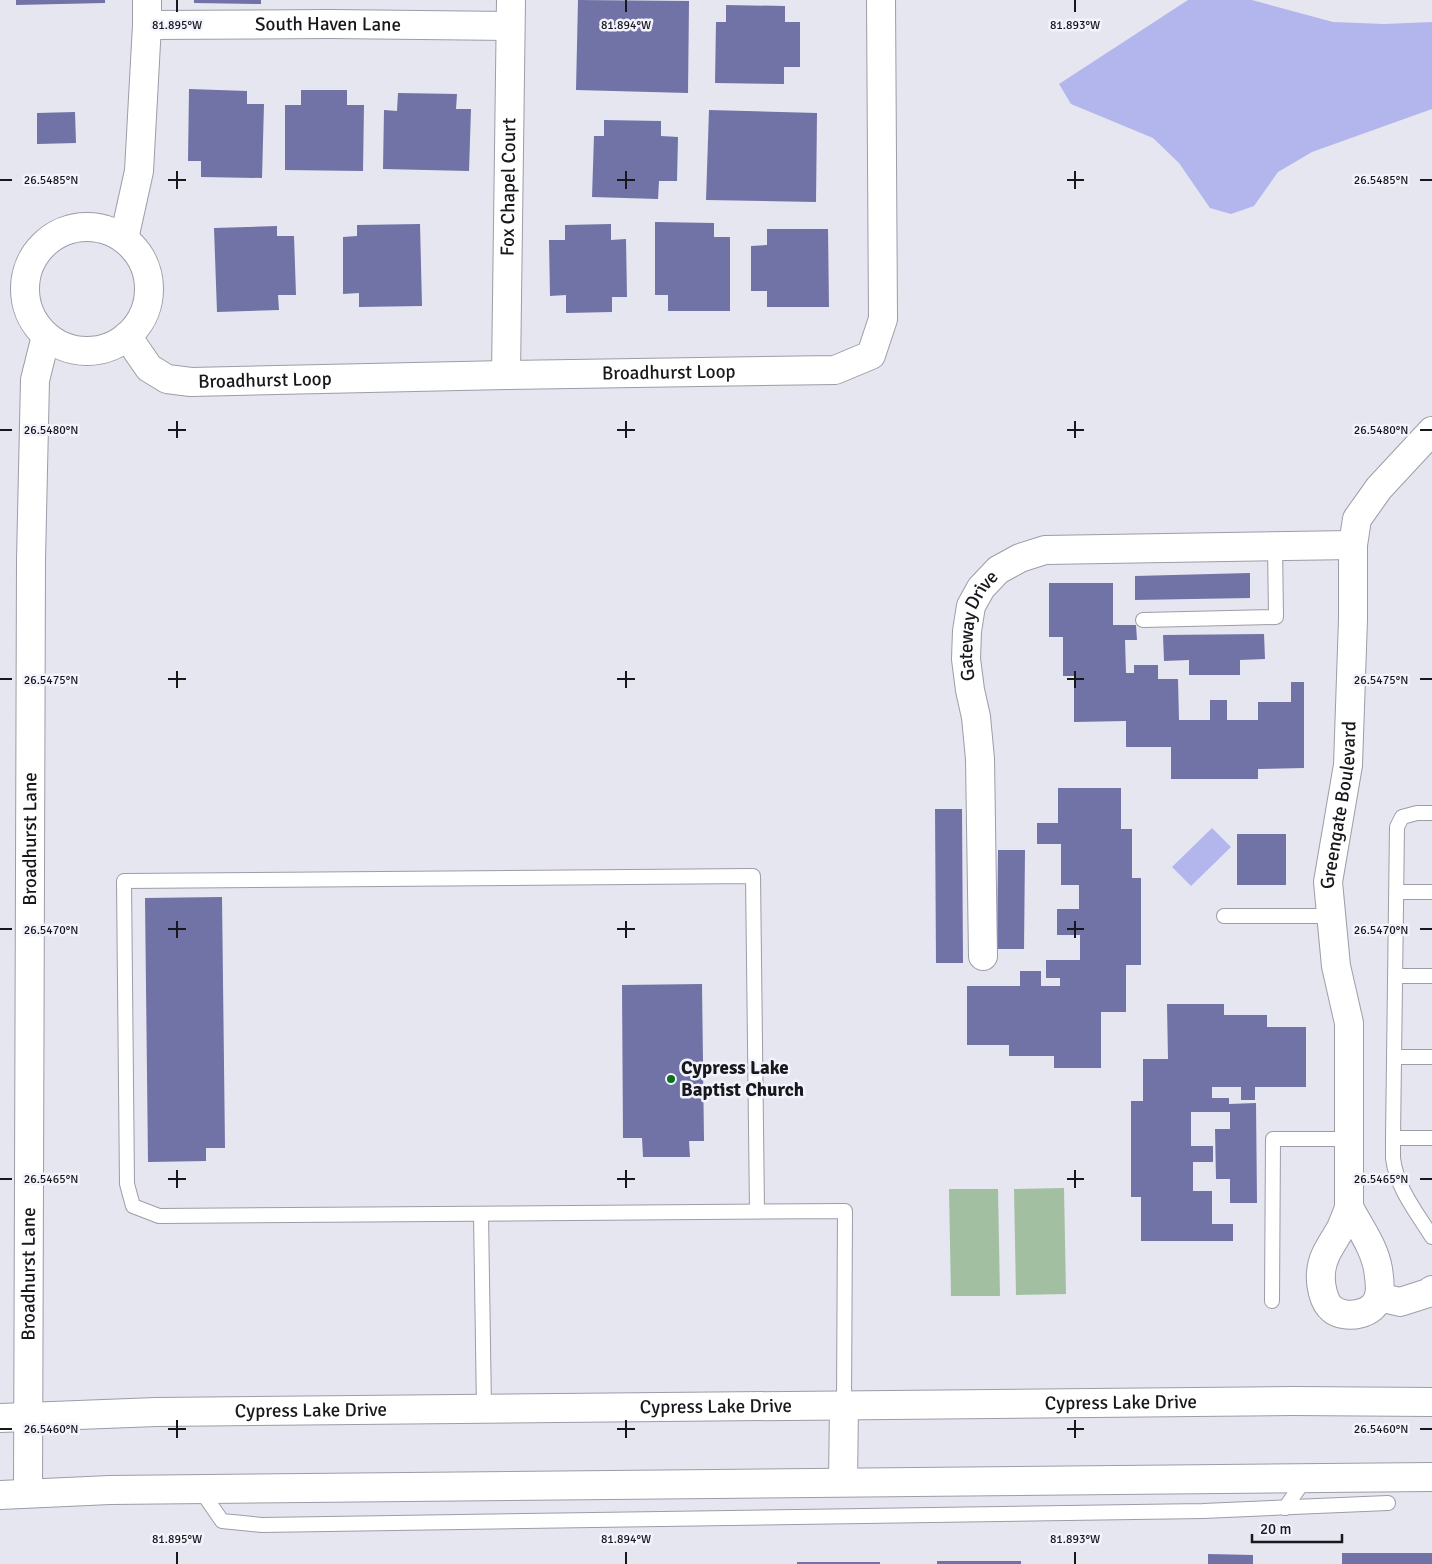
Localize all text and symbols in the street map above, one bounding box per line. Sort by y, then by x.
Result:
street label: South Haven Lane [255,12,401,37]
text: 81.895°W [152,18,202,33]
text: 81.894°W [601,18,651,33]
text: 81.893°W [1050,18,1100,33]
street label: Fox Chapel Court [496,117,521,256]
text: 26.5485°N [24,173,78,188]
text: 26.5485°N [1354,173,1408,188]
street label: Broadhurst Loop [602,360,736,386]
street label: Broadhurst Loop [198,367,332,394]
text: 26.5480°N [24,423,78,438]
text: 26.5480°N [1354,423,1408,438]
street label: Gateway Drive [954,565,1003,682]
text: 26.5475°N [24,673,78,688]
text: 26.5475°N [1354,673,1408,688]
street label: Greengate Boulevard [1316,721,1361,890]
street label: Broadhurst Lane [18,772,42,906]
text: 26.5470°N [24,923,78,938]
text: 26.5470°N [1354,923,1408,938]
place label: Cypress Lake Baptist Church [681,1056,804,1102]
marker: Cypress Lake Baptist Church [665,1073,677,1085]
text: 26.5465°N [24,1172,78,1187]
text: 26.5465°N [1354,1172,1408,1187]
street label: Broadhurst Lane [16,1207,41,1341]
street label: Cypress Lake Drive [1045,1390,1197,1415]
street label: Cypress Lake Drive [640,1394,792,1419]
street label: Cypress Lake Drive [235,1398,387,1423]
text: 26.5460°N [24,1422,78,1437]
text: 26.5460°N [1354,1422,1408,1437]
scale bar [1252,1512,1342,1544]
text: 20 m [1260,1520,1291,1538]
text: 81.895°W [152,1532,202,1547]
text: 81.894°W [601,1532,651,1547]
text: 81.893°W [1050,1532,1100,1547]

